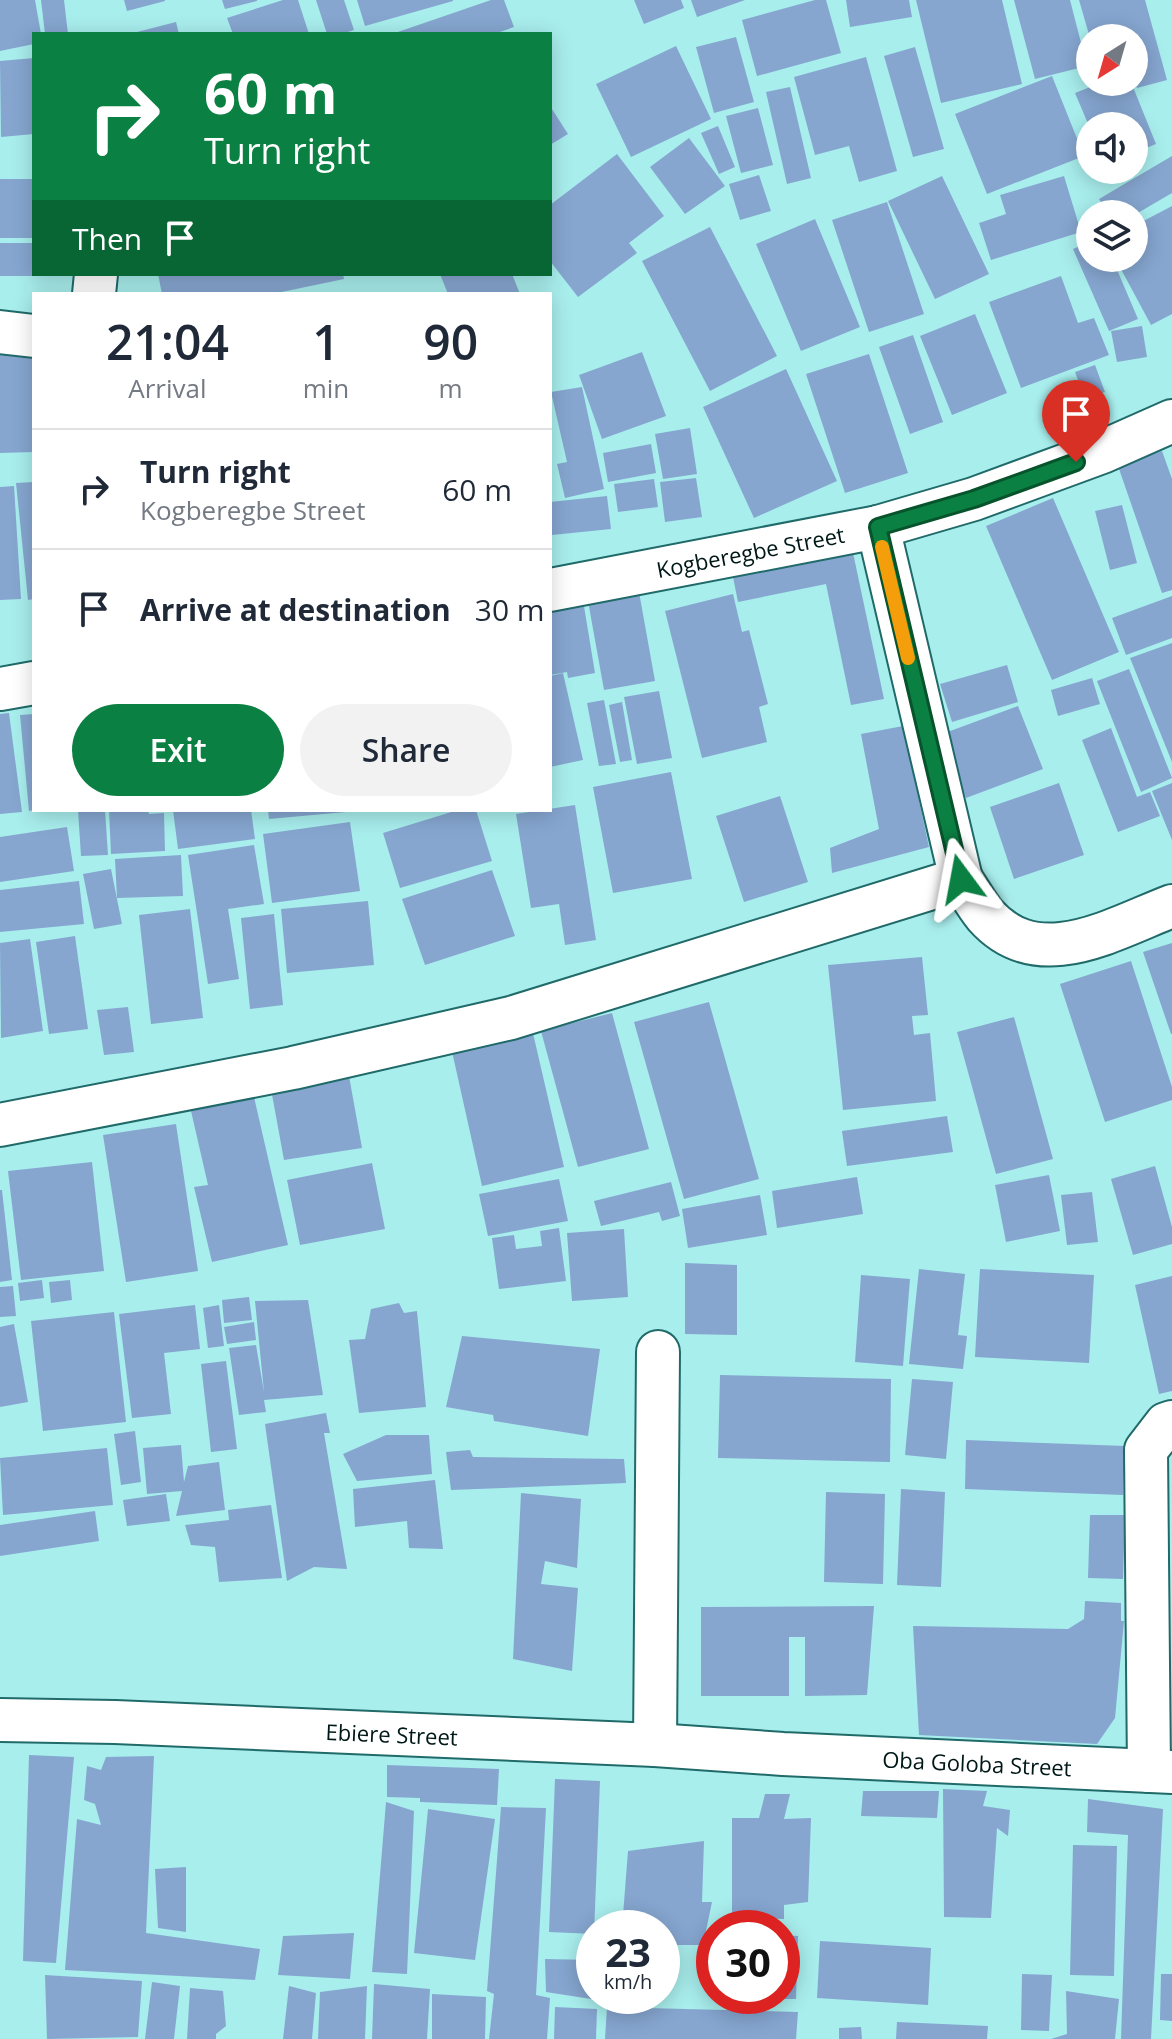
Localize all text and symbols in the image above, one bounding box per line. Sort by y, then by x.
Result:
north arrow [1076,24,1148,96]
map controls [1076,24,1148,272]
text: 60 m [204,54,338,130]
icon: right [72,64,176,168]
button: sound [1076,112,1148,184]
text: Turn right [204,126,370,175]
button: layers [1076,200,1148,272]
icon: arrive [158,216,202,260]
text: Then [72,218,142,259]
text: 21:04 [106,309,229,374]
text: 1 [312,309,340,374]
text: 90 [423,309,478,374]
text: Arrival [128,370,206,406]
text: min [303,370,349,406]
text: m [439,370,463,406]
pin [1042,380,1110,462]
icon: arrive [1054,392,1098,436]
text: Turn right [140,451,291,492]
icon: right [72,467,116,511]
text: 60 m [442,469,512,510]
text: Kogberegbe Street [140,492,365,528]
street label: Kogberegbe Street [654,519,847,584]
icon: arrive [72,587,116,631]
text: Arrive at destination [140,589,451,630]
text: 30 m [475,589,545,630]
button: Exit [72,704,284,796]
button: Share [300,704,512,796]
position arrow [919,837,1003,921]
street label: Ebiere Street [325,1716,459,1752]
street label: Oba Goloba Street [882,1744,1072,1782]
speed limit sign: 30 [696,1910,800,2014]
text: 23 [605,1924,651,1979]
text: km/h [604,1968,652,1995]

